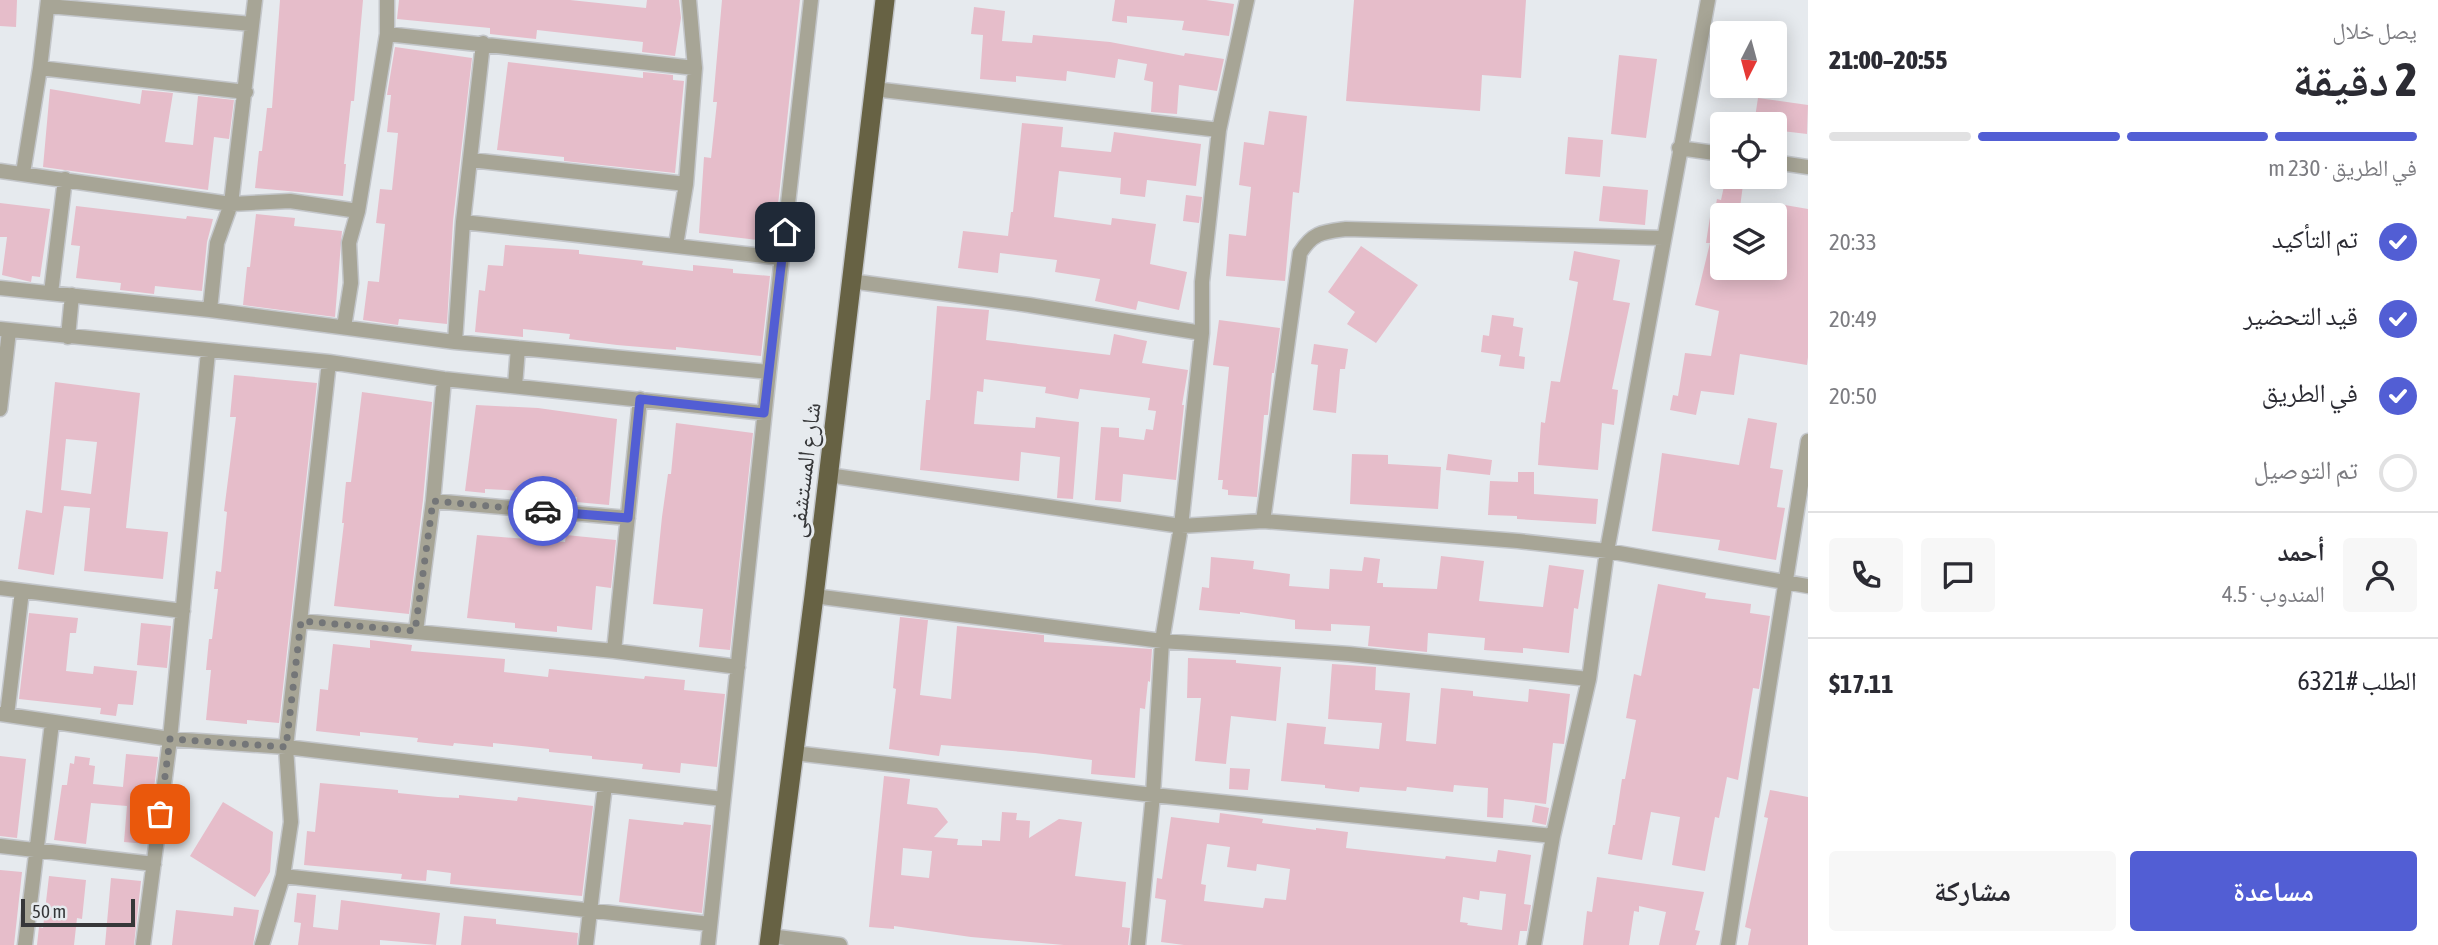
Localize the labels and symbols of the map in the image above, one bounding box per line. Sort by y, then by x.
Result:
north arrow [1710,21,1787,98]
pin [755,202,815,262]
street label: شارع المستشفى [782,401,828,539]
courier [508,476,578,546]
pin [130,784,190,844]
scale bar [21,896,135,928]

